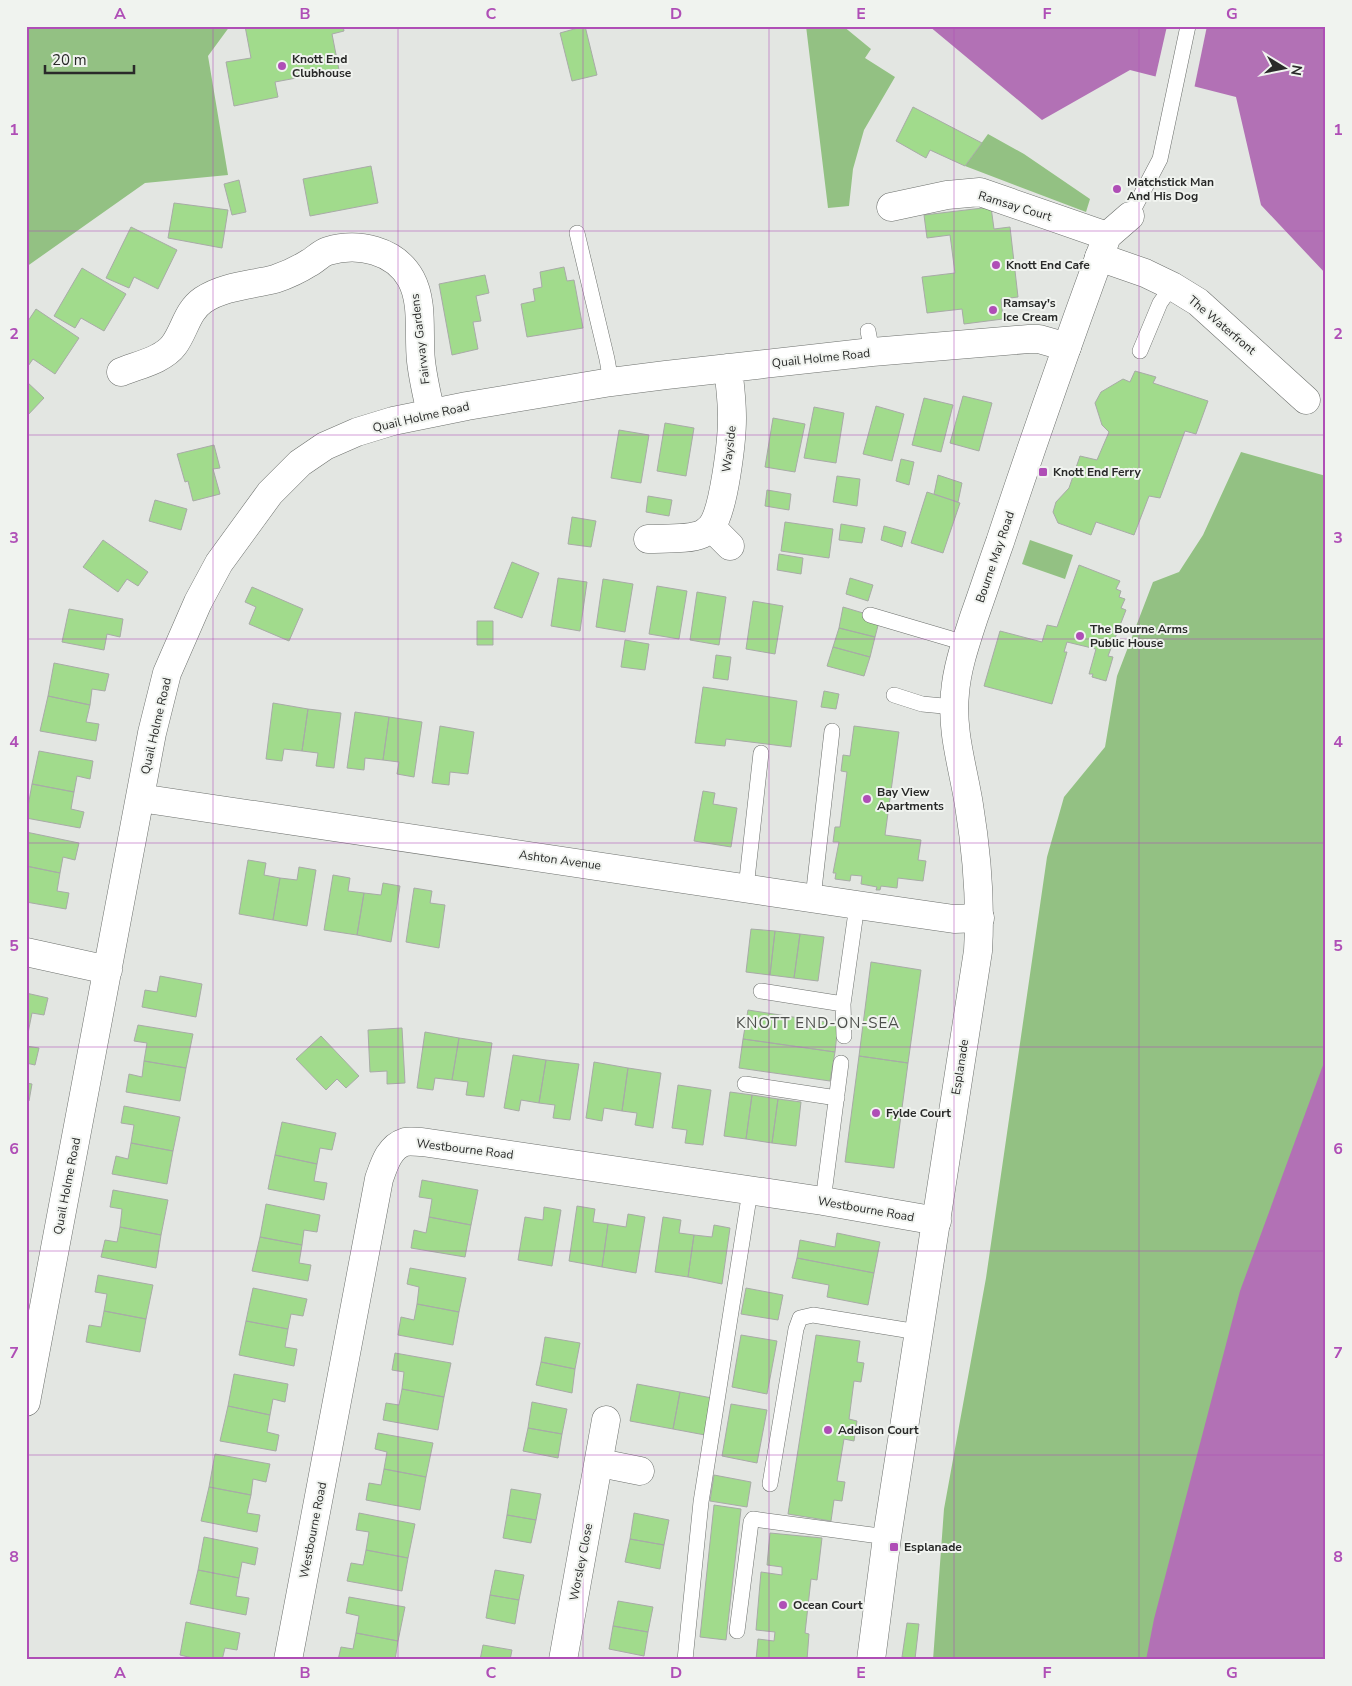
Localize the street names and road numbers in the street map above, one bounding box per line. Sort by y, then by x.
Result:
street label: Ramsay Court [976,187,1054,225]
street label: The Waterfront [1185,292,1260,358]
street label: Fairway Gardens [406,293,433,385]
street label: Quail Holme Road [771,345,871,371]
street label: Quail Holme Road [371,398,471,436]
street label: Wayside [718,425,740,473]
street label: Bourne May Road [972,509,1018,605]
street label: Quail Holme Road [137,676,175,776]
street label: Ashton Avenue [518,846,602,874]
street label: Esplanade [948,1038,972,1096]
street label: Westbourne Road [416,1135,514,1163]
street label: Quail Holme Road [50,1136,84,1236]
street label: Westbourne Road [817,1193,916,1225]
street label: Westbourne Road [296,1481,330,1579]
street label: Worsley Close [566,1522,596,1602]

